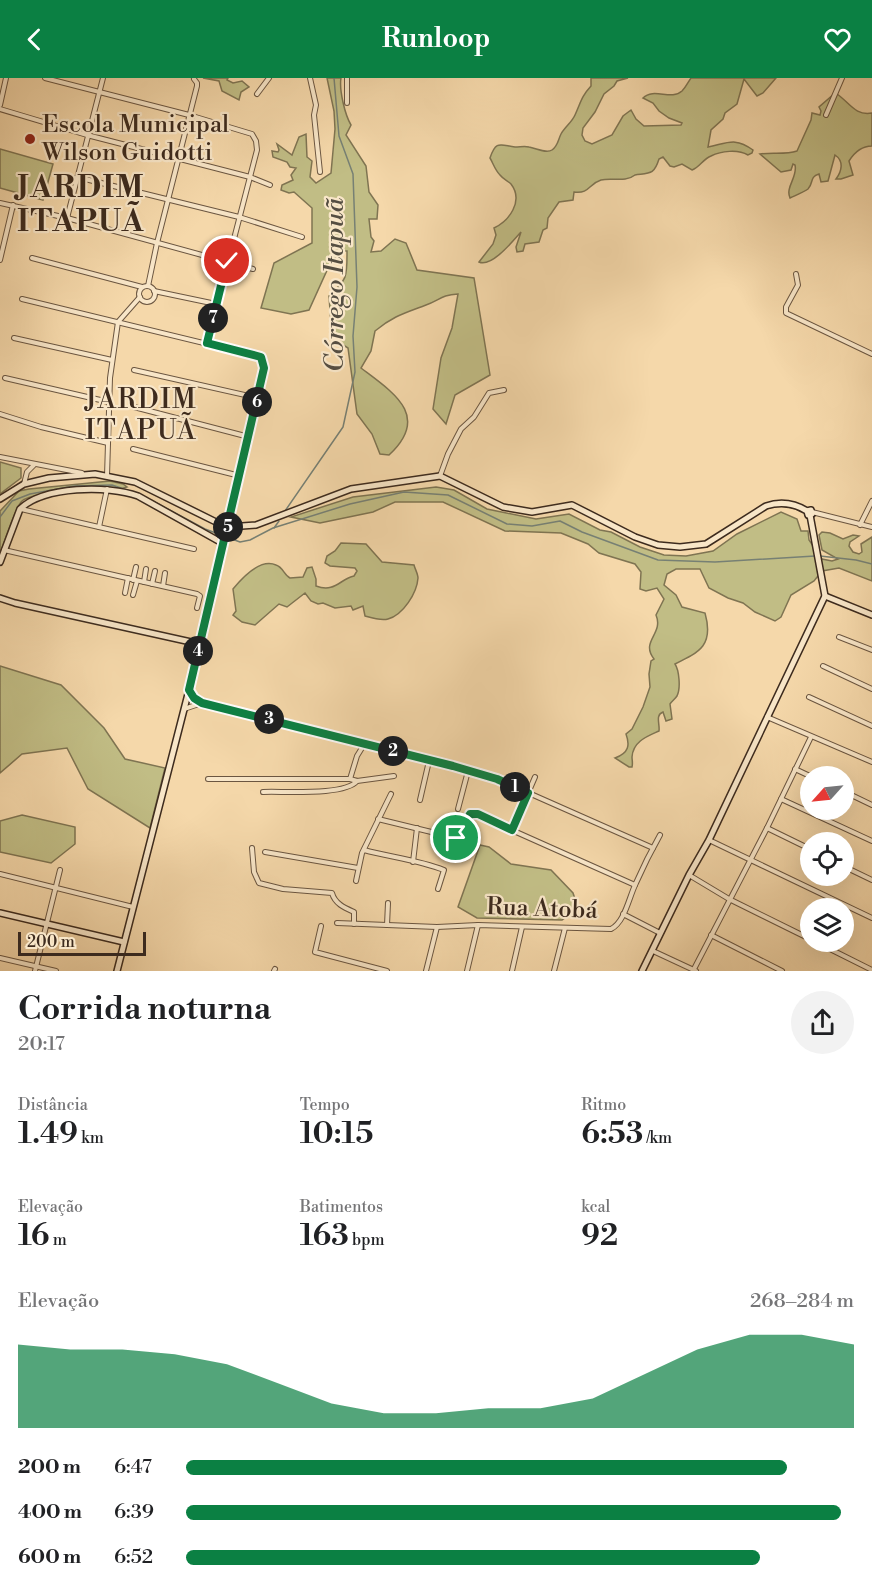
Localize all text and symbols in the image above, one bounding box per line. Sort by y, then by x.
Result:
text: Runloop [382,22,490,56]
icon: back [18,23,51,56]
icon: heart [821,23,854,56]
place label: Escola Municipal Wilson Guidotti [41,110,229,168]
marker: Escola Municipal Wilson Guidotti [23,132,37,146]
district label: JARDIM ITAPUÃ [13,169,145,241]
water label: Córrego Itapuã [319,197,351,372]
pin [201,235,252,286]
icon: check [210,244,243,277]
pin: 7 [198,303,228,333]
text: 7 [208,308,218,328]
district label: JARDIM ITAPUÃ [84,383,197,448]
pin: 6 [242,387,272,417]
text: 6 [252,392,262,412]
pin: 5 [213,512,243,542]
text: 5 [223,517,233,537]
pin: 4 [183,636,213,666]
text: 4 [193,641,203,661]
pin: 3 [254,704,284,734]
text: 3 [264,709,274,729]
pin: 2 [378,736,408,766]
text: 2 [388,741,398,761]
north arrow [800,766,854,820]
map controls [800,766,854,952]
pin: 1 [500,772,530,802]
text: 1 [511,777,519,797]
pin [430,812,481,863]
icon: arrive [439,821,472,854]
button: locate [800,832,854,886]
street label: Rua Atobá [486,892,599,926]
button: layers [800,898,854,952]
scale bar [18,929,146,956]
text: 200 m [27,932,75,952]
text: Corrida noturna [18,989,271,1030]
button: share [791,991,854,1054]
text: 20:17 [18,1032,65,1057]
text: Distância [18,1095,88,1115]
text: Tempo [300,1095,350,1115]
text: Ritmo [581,1095,626,1115]
text: 1.49 [18,1115,78,1153]
text: 10:15 [300,1115,373,1153]
text: 6:53 [581,1115,643,1153]
text: km [78,1128,104,1148]
text: /km [643,1128,672,1148]
text: Elevação [18,1197,83,1217]
text: Batimentos [300,1197,383,1217]
text: kcal [581,1197,610,1217]
text: 16 [18,1217,50,1255]
text: 163 [300,1217,349,1255]
text: 92 [581,1217,618,1255]
text: m [50,1230,67,1250]
text: bpm [349,1230,384,1250]
text: Elevação [18,1289,99,1314]
text: 268–284 m [750,1289,854,1314]
text: 200 m [18,1455,81,1480]
text: 6:47 [114,1455,152,1480]
text: 400 m [18,1500,82,1525]
text: 6:39 [114,1500,154,1525]
text: 600 m [18,1545,81,1570]
text: 6:52 [114,1545,153,1570]

